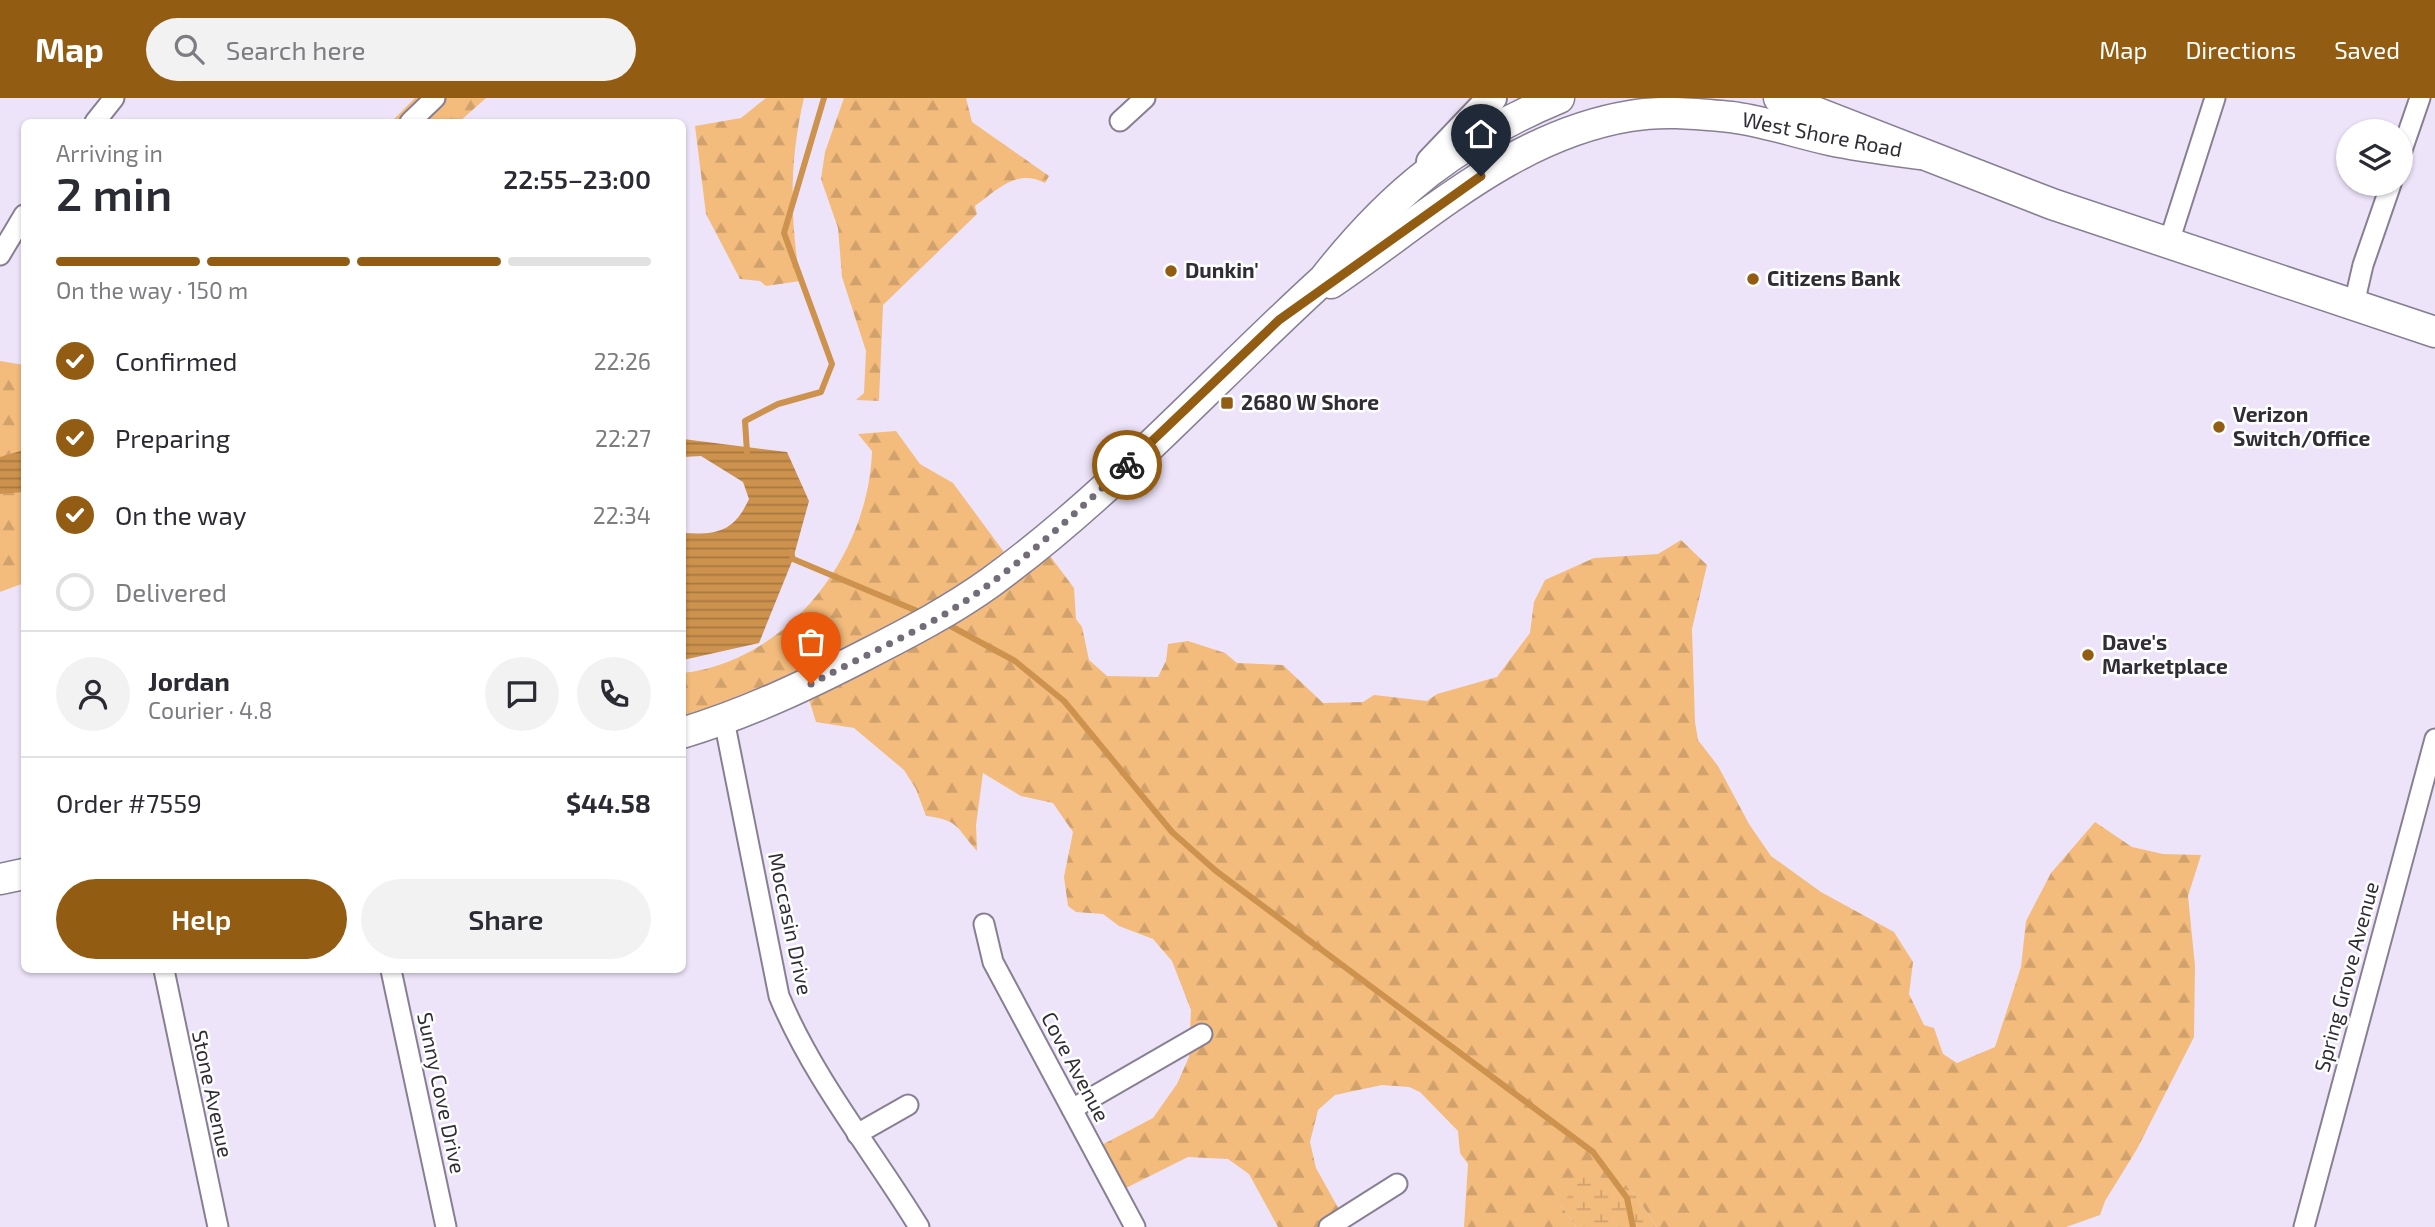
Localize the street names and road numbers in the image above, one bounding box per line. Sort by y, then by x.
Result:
street label: West Shore Road [1740,106,1904,161]
street label: Moccasin Drive [764,850,819,997]
street label: Spring Grove Avenue [2308,879,2383,1075]
street label: Cove Avenue [1037,1007,1116,1125]
street label: Sunny Cove Drive [413,1010,472,1176]
street label: Stone Avenue [188,1028,239,1160]

